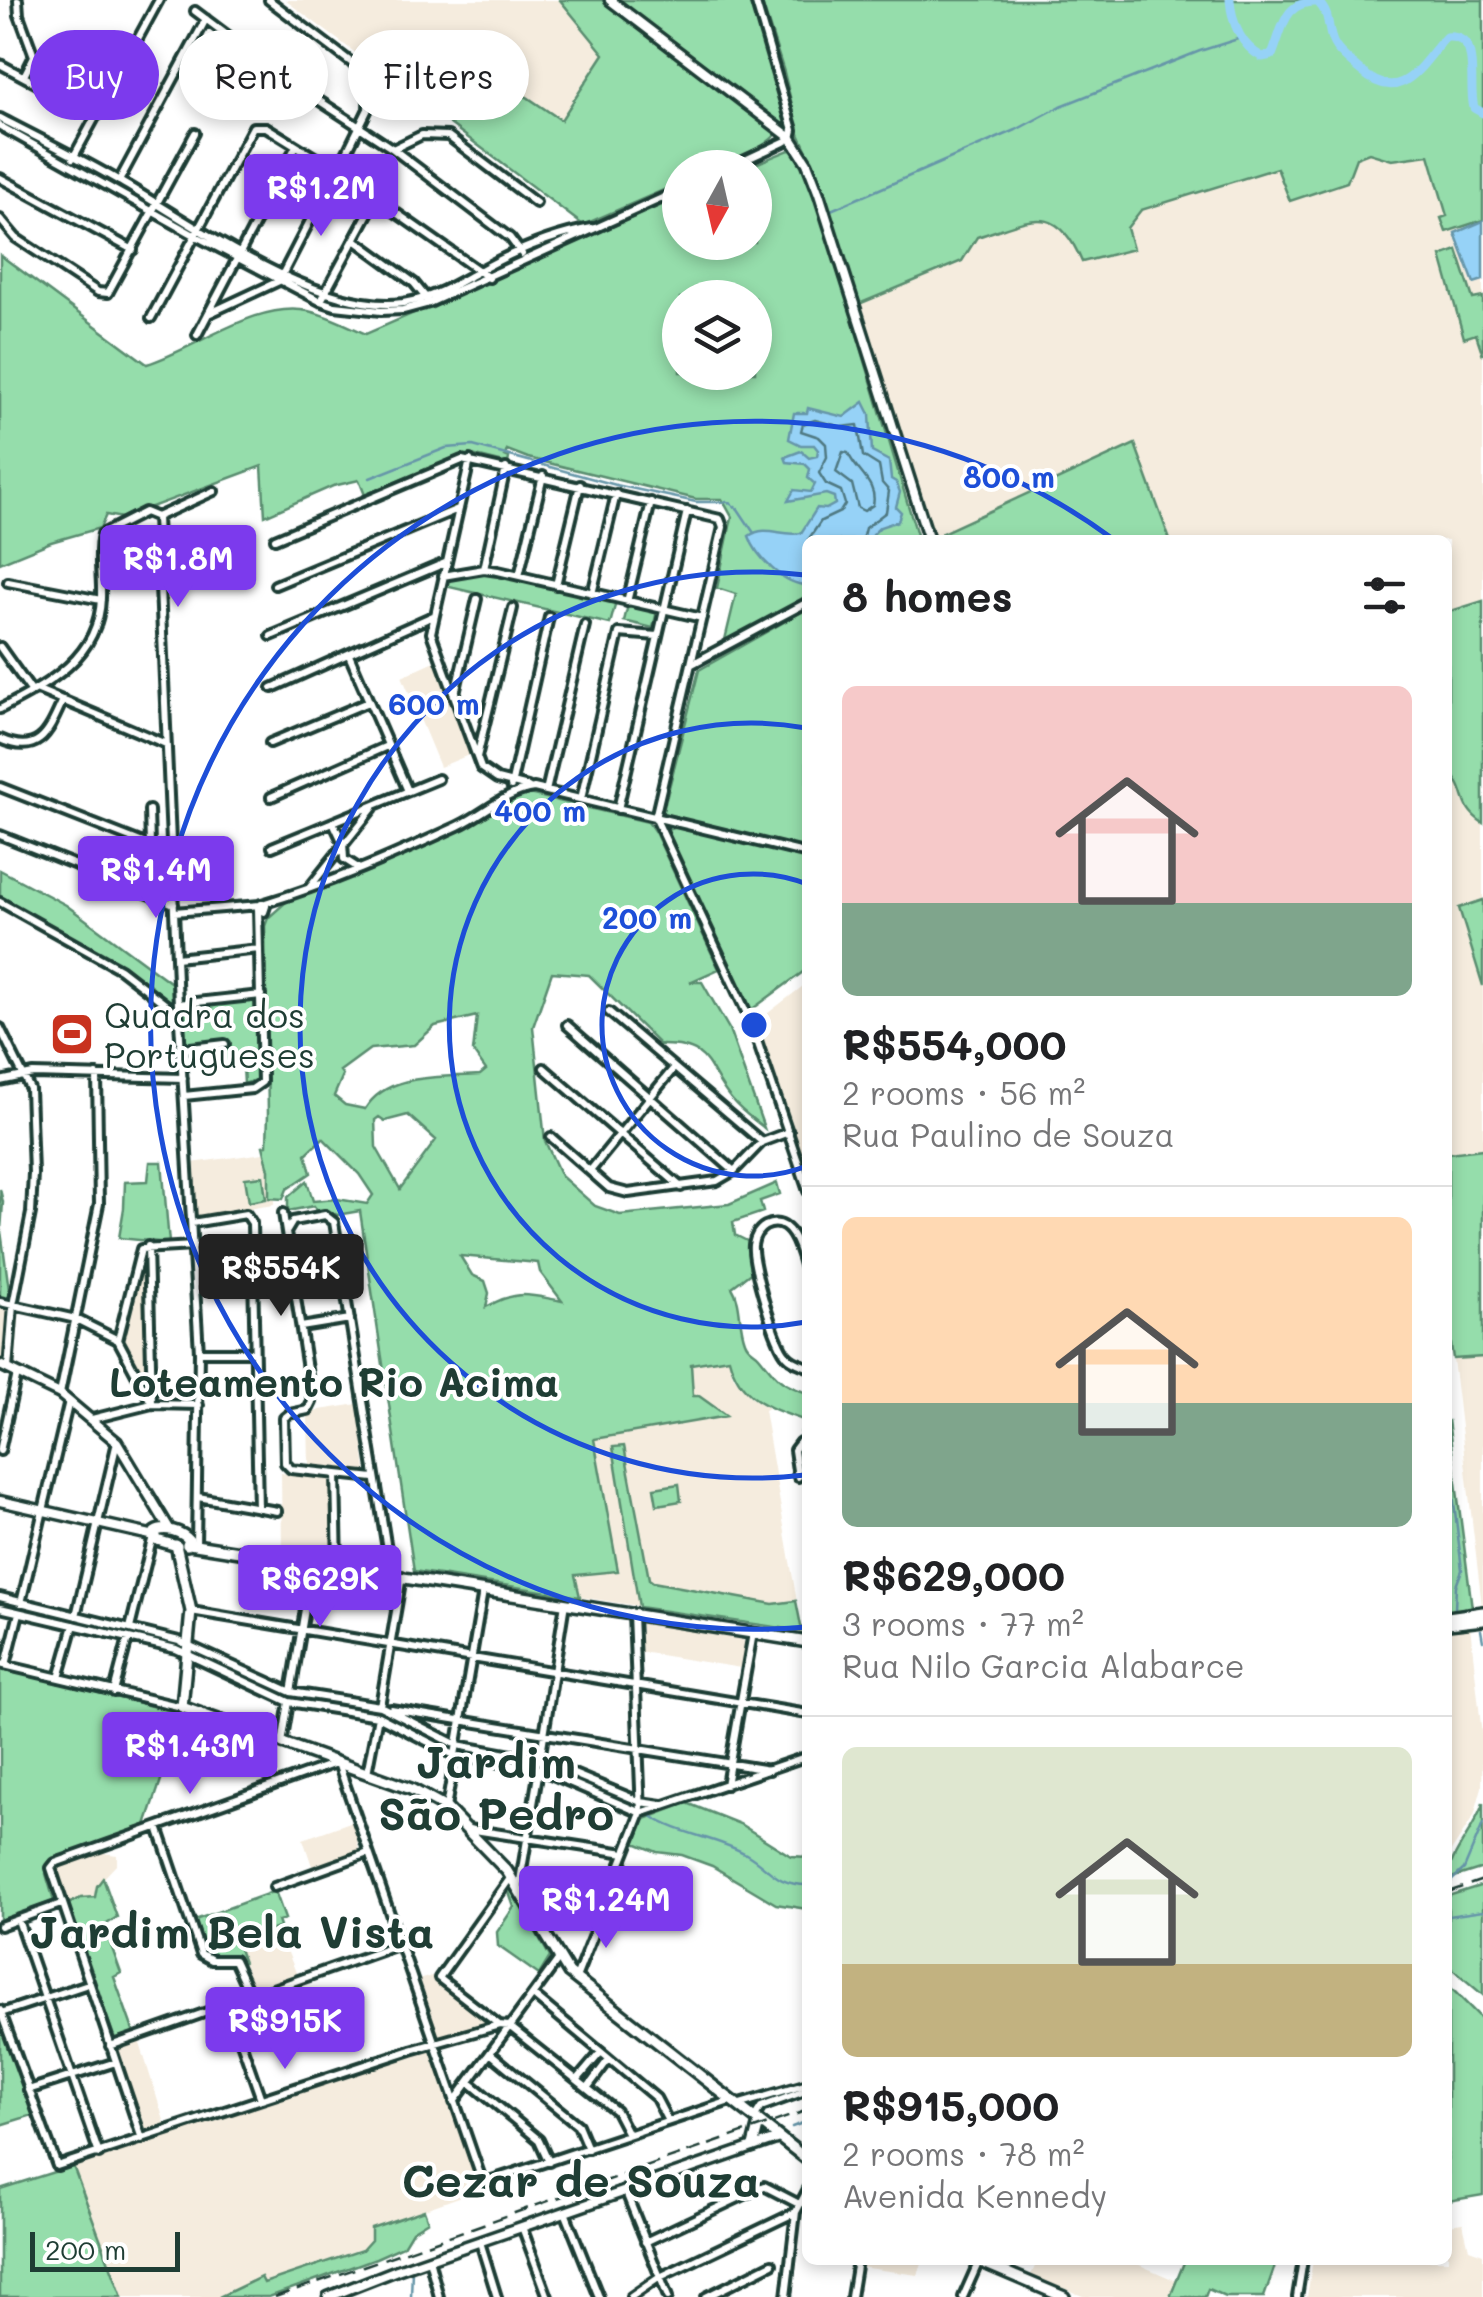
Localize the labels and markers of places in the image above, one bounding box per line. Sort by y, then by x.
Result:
pin: R$1.2M [240,154,402,239]
pin: R$1.8M [97,525,259,610]
pin: R$1.4M [75,836,237,921]
place label: Quadra dos Portugueses [104,991,315,1077]
centre of rings [736,1007,772,1043]
sports icon: Quadra dos Portugueses [49,1011,95,1057]
pin: R$554K [200,1234,362,1319]
pin: R$629K [239,1545,401,1630]
pin: R$1.43M [98,1712,282,1797]
pin: R$1.24M [514,1866,698,1951]
pin: R$915K [204,1987,366,2072]

